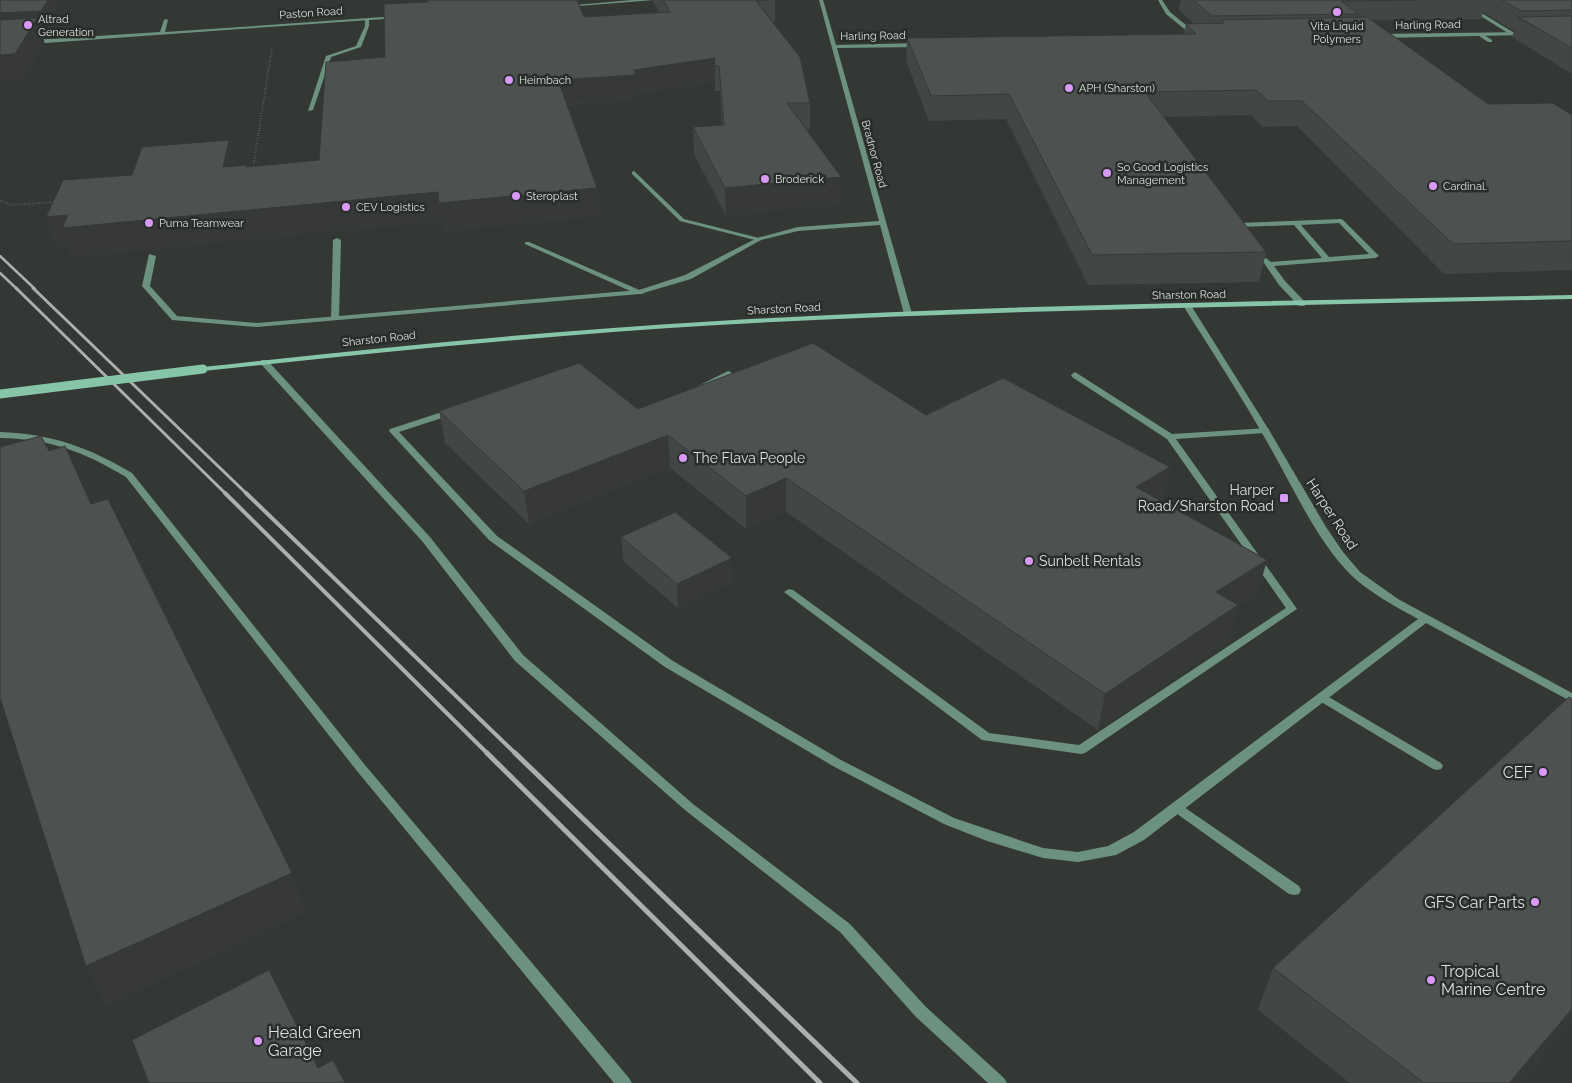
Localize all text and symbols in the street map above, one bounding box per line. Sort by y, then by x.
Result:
street label: Paston Road [279,4,343,22]
marker: Vita Liquid Polymers [1331,6,1343,18]
place label: Altrad Generation [38,13,94,39]
street label: Harling Road [1395,18,1461,32]
marker: Altrad Generation [22,19,34,31]
place label: Vita Liquid Polymers [1310,20,1364,46]
street label: Harling Road [840,29,906,43]
marker: Heimbach [503,74,515,86]
place label: Heimbach [519,74,571,87]
marker: APH (Sharston) [1063,82,1075,94]
place label: APH (Sharston) [1079,82,1155,95]
street label: Bradnor Road [859,119,889,190]
place label: So Good Logistics Management [1117,161,1208,187]
marker: So Good Logistics Management [1101,167,1113,179]
marker: Broderick [759,173,771,185]
place label: Broderick [775,173,824,186]
marker: Cardinal. [1427,180,1439,192]
place label: Cardinal. [1443,180,1487,193]
marker: Steroplast [510,190,522,202]
place label: Steroplast [526,190,578,203]
marker: CEV Logistics [340,201,352,213]
place label: CEV Logistics [356,201,425,214]
marker: Puma Teamwear [143,217,155,229]
place label: Puma Teamwear [159,217,244,230]
street label: Sharston Road [1152,288,1226,302]
street label: Sharston Road [747,301,821,317]
street label: Sharston Road [342,329,417,349]
place label: The Flava People [693,450,805,466]
marker: The Flava People [677,452,689,464]
street label: Harper Road [1303,476,1361,552]
place label: Harper Road/Sharston Road [1138,482,1274,514]
marker: Harper Road/Sharston Road [1278,492,1290,504]
place label: Sunbelt Rentals [1039,553,1141,569]
marker: Sunbelt Rentals [1023,555,1035,567]
place label: CEF [1503,763,1533,782]
marker: CEF [1537,766,1549,778]
place label: GFS Car Parts [1424,893,1525,912]
marker: GFS Car Parts [1529,896,1541,908]
place label: Tropical Marine Centre [1441,962,1545,999]
marker: Tropical Marine Centre [1425,974,1437,986]
place label: Heald Green Garage [268,1023,361,1060]
marker: Heald Green Garage [252,1035,264,1047]

